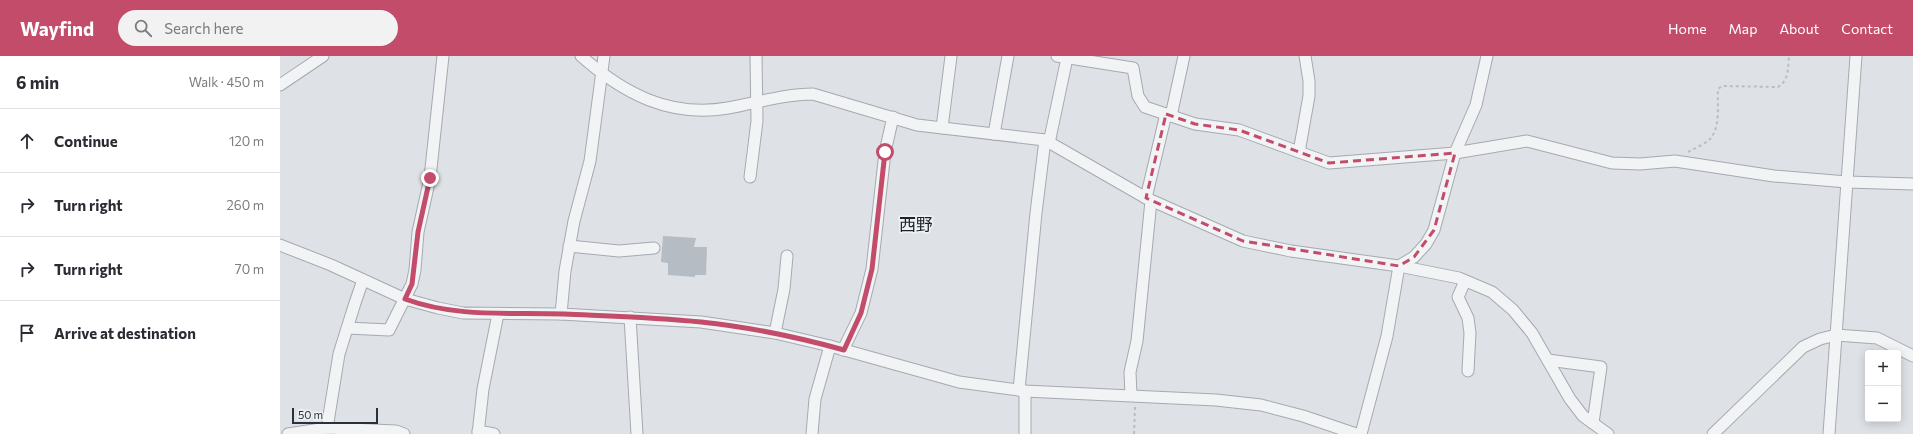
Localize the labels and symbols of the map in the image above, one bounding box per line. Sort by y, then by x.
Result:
route start [876,143,894,161]
route end [421,169,439,187]
district label: 西野 [899,214,933,235]
scale bar [292,406,378,425]

